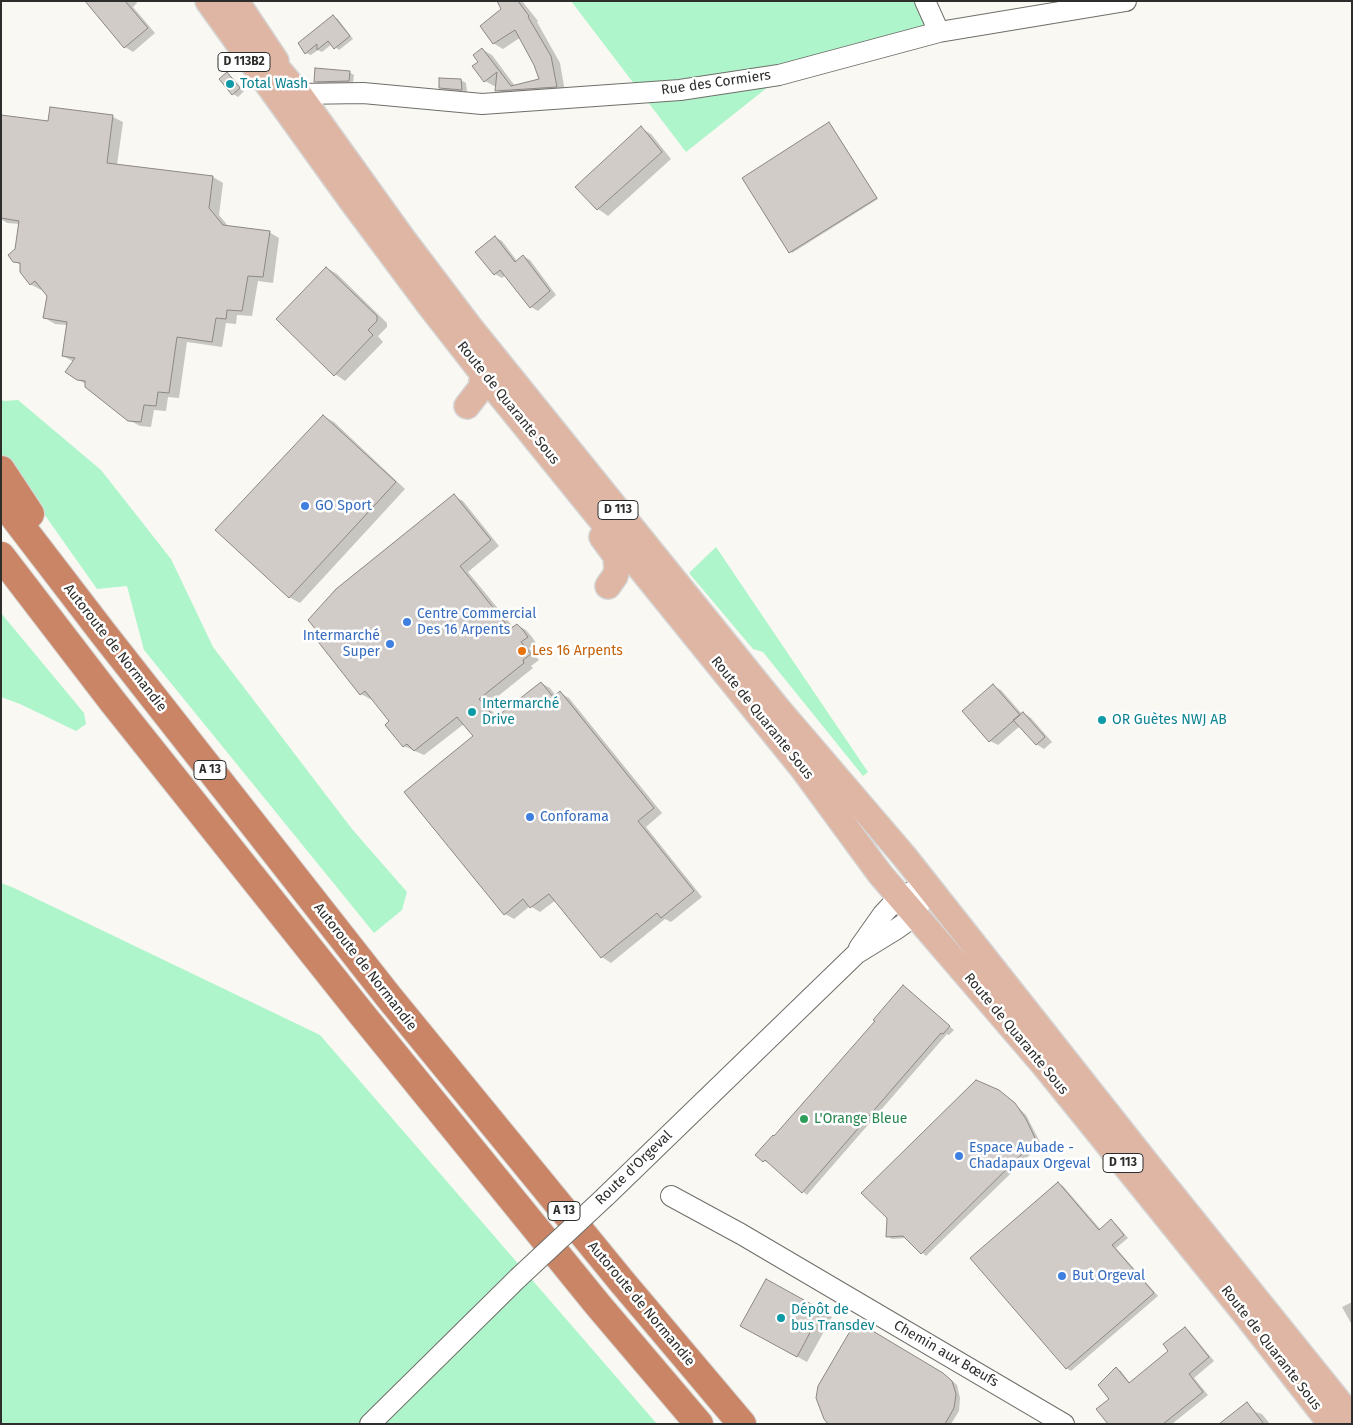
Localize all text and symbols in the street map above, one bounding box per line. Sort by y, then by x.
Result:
road number: D 113B2 [218,52,270,72]
street label: Rue des Cormiers [660,67,772,99]
place label: Total Wash [240,76,308,92]
marker: Total Wash [224,78,236,90]
street label: Route de Quarante Sous [453,338,563,468]
place label: GO Sport [315,498,372,514]
marker: GO Sport [299,500,311,512]
road number: D 113 [598,500,638,520]
street label: Autoroute de Normandie [60,581,170,715]
place label: Centre Commercial Des 16 Arpents [417,606,536,638]
marker: Centre Commercial Des 16 Arpents [401,616,413,628]
place label: Intermarché Super [303,628,380,660]
marker: Intermarché Super [384,638,396,650]
place label: Les 16 Arpents [532,643,623,659]
marker: Les 16 Arpents [516,645,528,657]
street label: Route de Quarante Sous [707,653,817,783]
place label: Intermarché Drive [482,696,559,729]
marker: Intermarché Drive [466,706,478,718]
place label: OR Guètes NWJ AB [1112,712,1227,728]
marker: OR Guètes NWJ AB [1096,714,1108,726]
road number: A 13 [194,760,226,780]
place label: Conforama [540,809,609,825]
marker: Conforama [524,811,536,823]
street label: Autoroute de Normandie [310,900,420,1034]
street label: Route de Quarante Sous [960,970,1072,1098]
place label: L'Orange Bleue [814,1111,907,1127]
marker: L'Orange Bleue [798,1113,810,1125]
street label: Route d'Orgeval [592,1127,676,1209]
place label: Espace Aubade - Chadapaux Orgeval [969,1140,1091,1172]
marker: Espace Aubade - Chadapaux Orgeval [953,1150,965,1162]
road number: D 113 [1103,1154,1143,1172]
road number: A 13 [548,1202,580,1220]
street label: Autoroute de Normandie [584,1238,698,1370]
place label: But Orgeval [1072,1268,1145,1284]
marker: But Orgeval [1056,1270,1068,1282]
street label: Route de Quarante Sous [1217,1282,1325,1414]
place label: Dépôt de bus Transdev [791,1302,875,1334]
marker: Dépôt de bus Transdev [775,1312,787,1324]
street label: Chemin aux Bœufs [891,1317,1001,1391]

